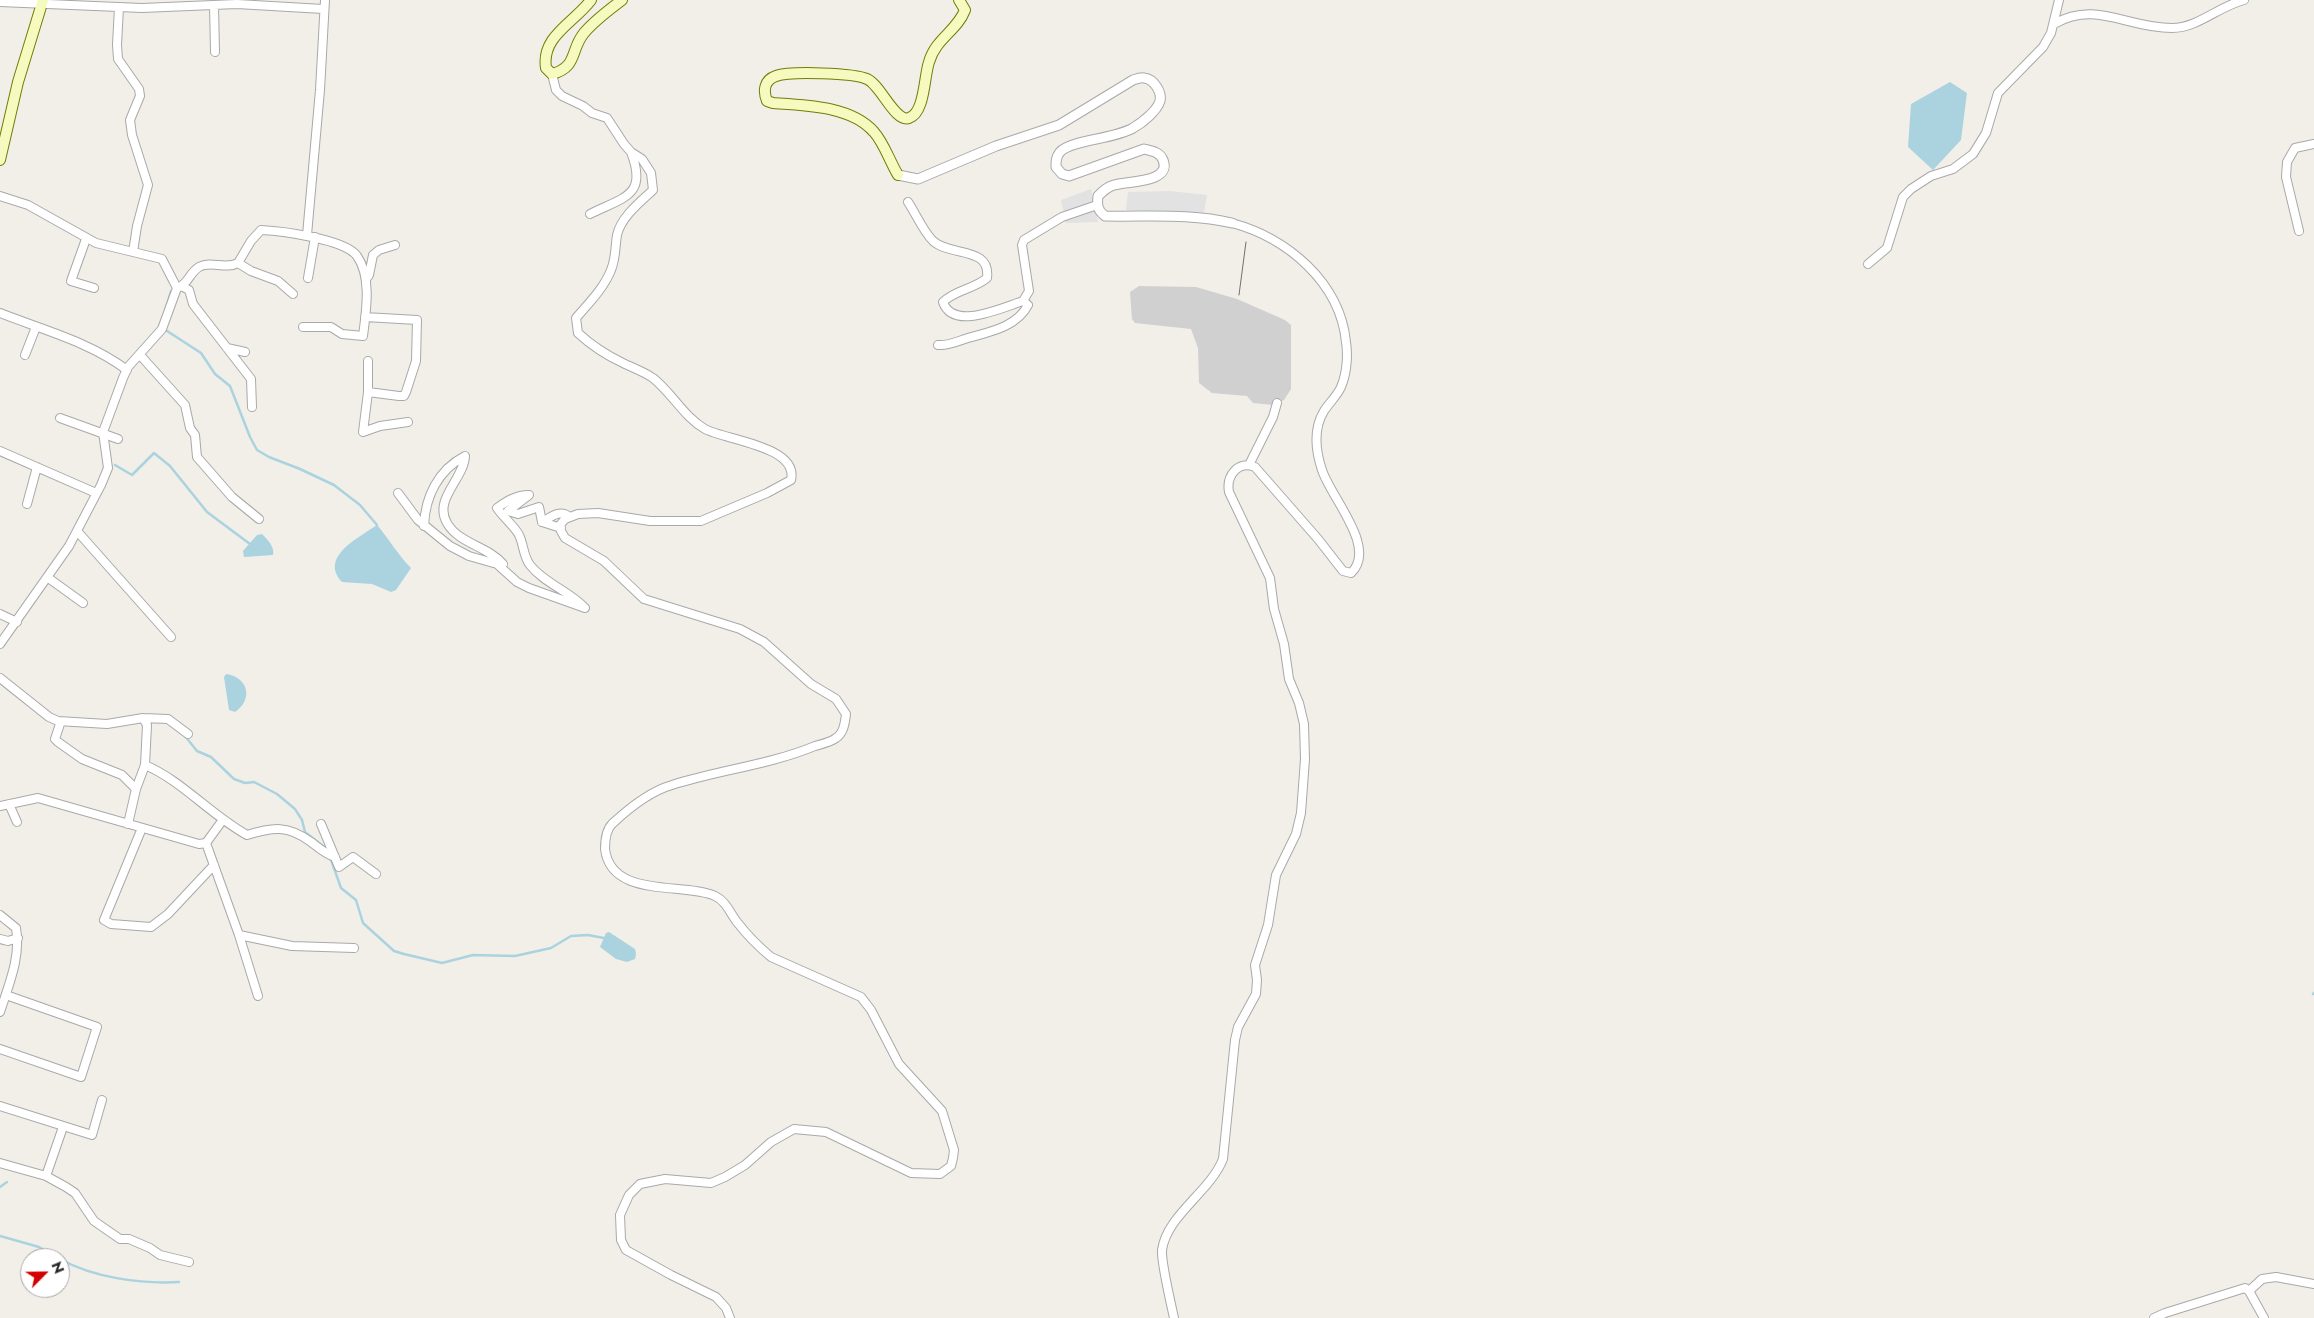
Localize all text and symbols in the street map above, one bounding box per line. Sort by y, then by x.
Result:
north arrow [20,1248,70,1298]
text: N [47,1259,69,1277]

